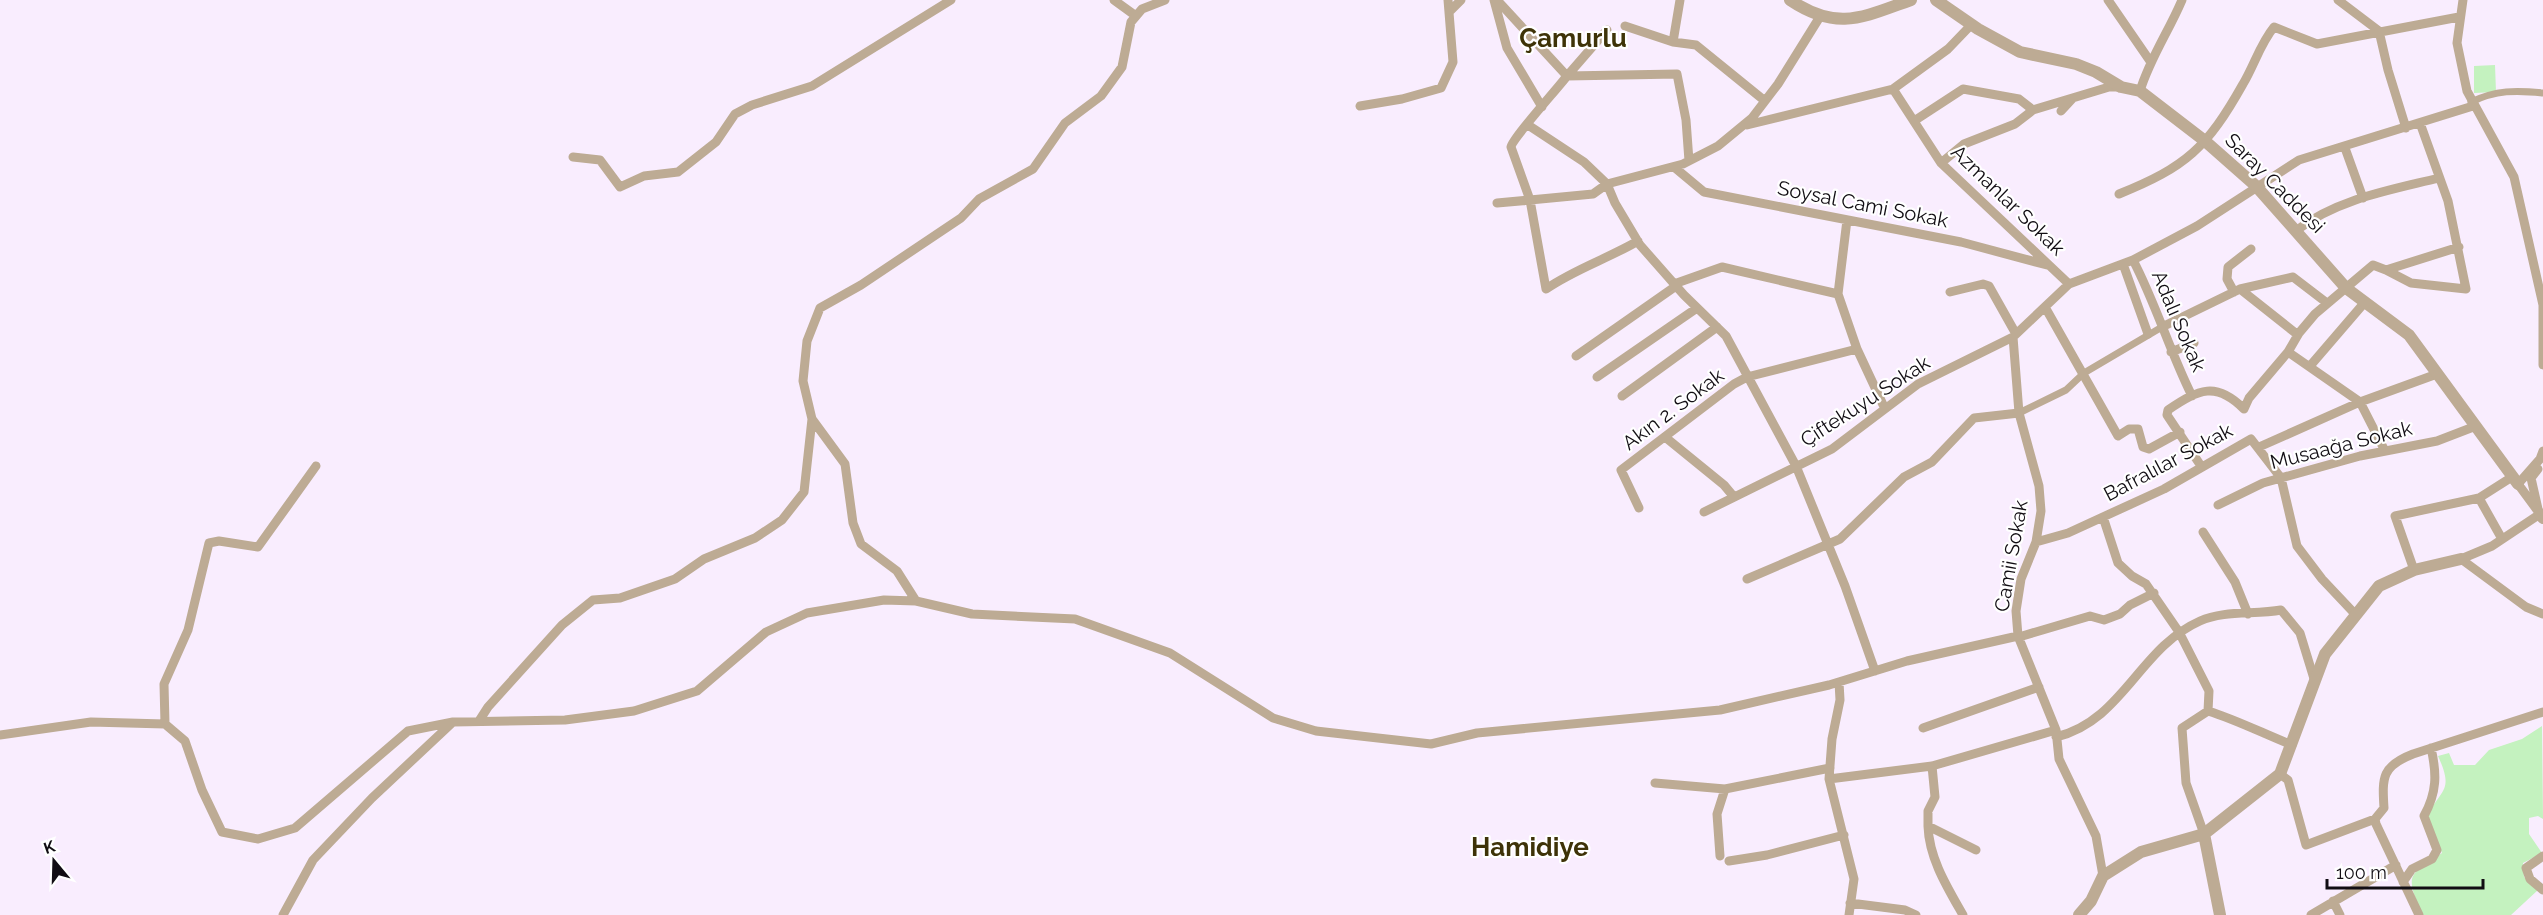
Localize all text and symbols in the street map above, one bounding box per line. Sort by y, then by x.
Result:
district label: Çamurlu [1519,23,1627,53]
street label: Saray Caddesi [2220,128,2330,238]
street label: Azmanlar Sokak [1946,140,2070,260]
street label: Soysal Cami Sokak [1776,176,1951,232]
street label: Adalı Sokak [2147,267,2211,376]
street label: Çiftekuyu Sokak [1796,350,1934,452]
street label: Akın 2. Sokak [1618,363,1729,455]
street label: Musaağa Sokak [2268,416,2415,474]
street label: Bafralılar Sokak [2099,418,2237,506]
street label: Camii Sokak [1989,498,2033,614]
north arrow [24,831,84,891]
district label: Hamidiye [1471,832,1589,862]
text: K [41,836,58,858]
scale bar [2327,852,2483,890]
text: 100 m [2336,862,2387,883]

